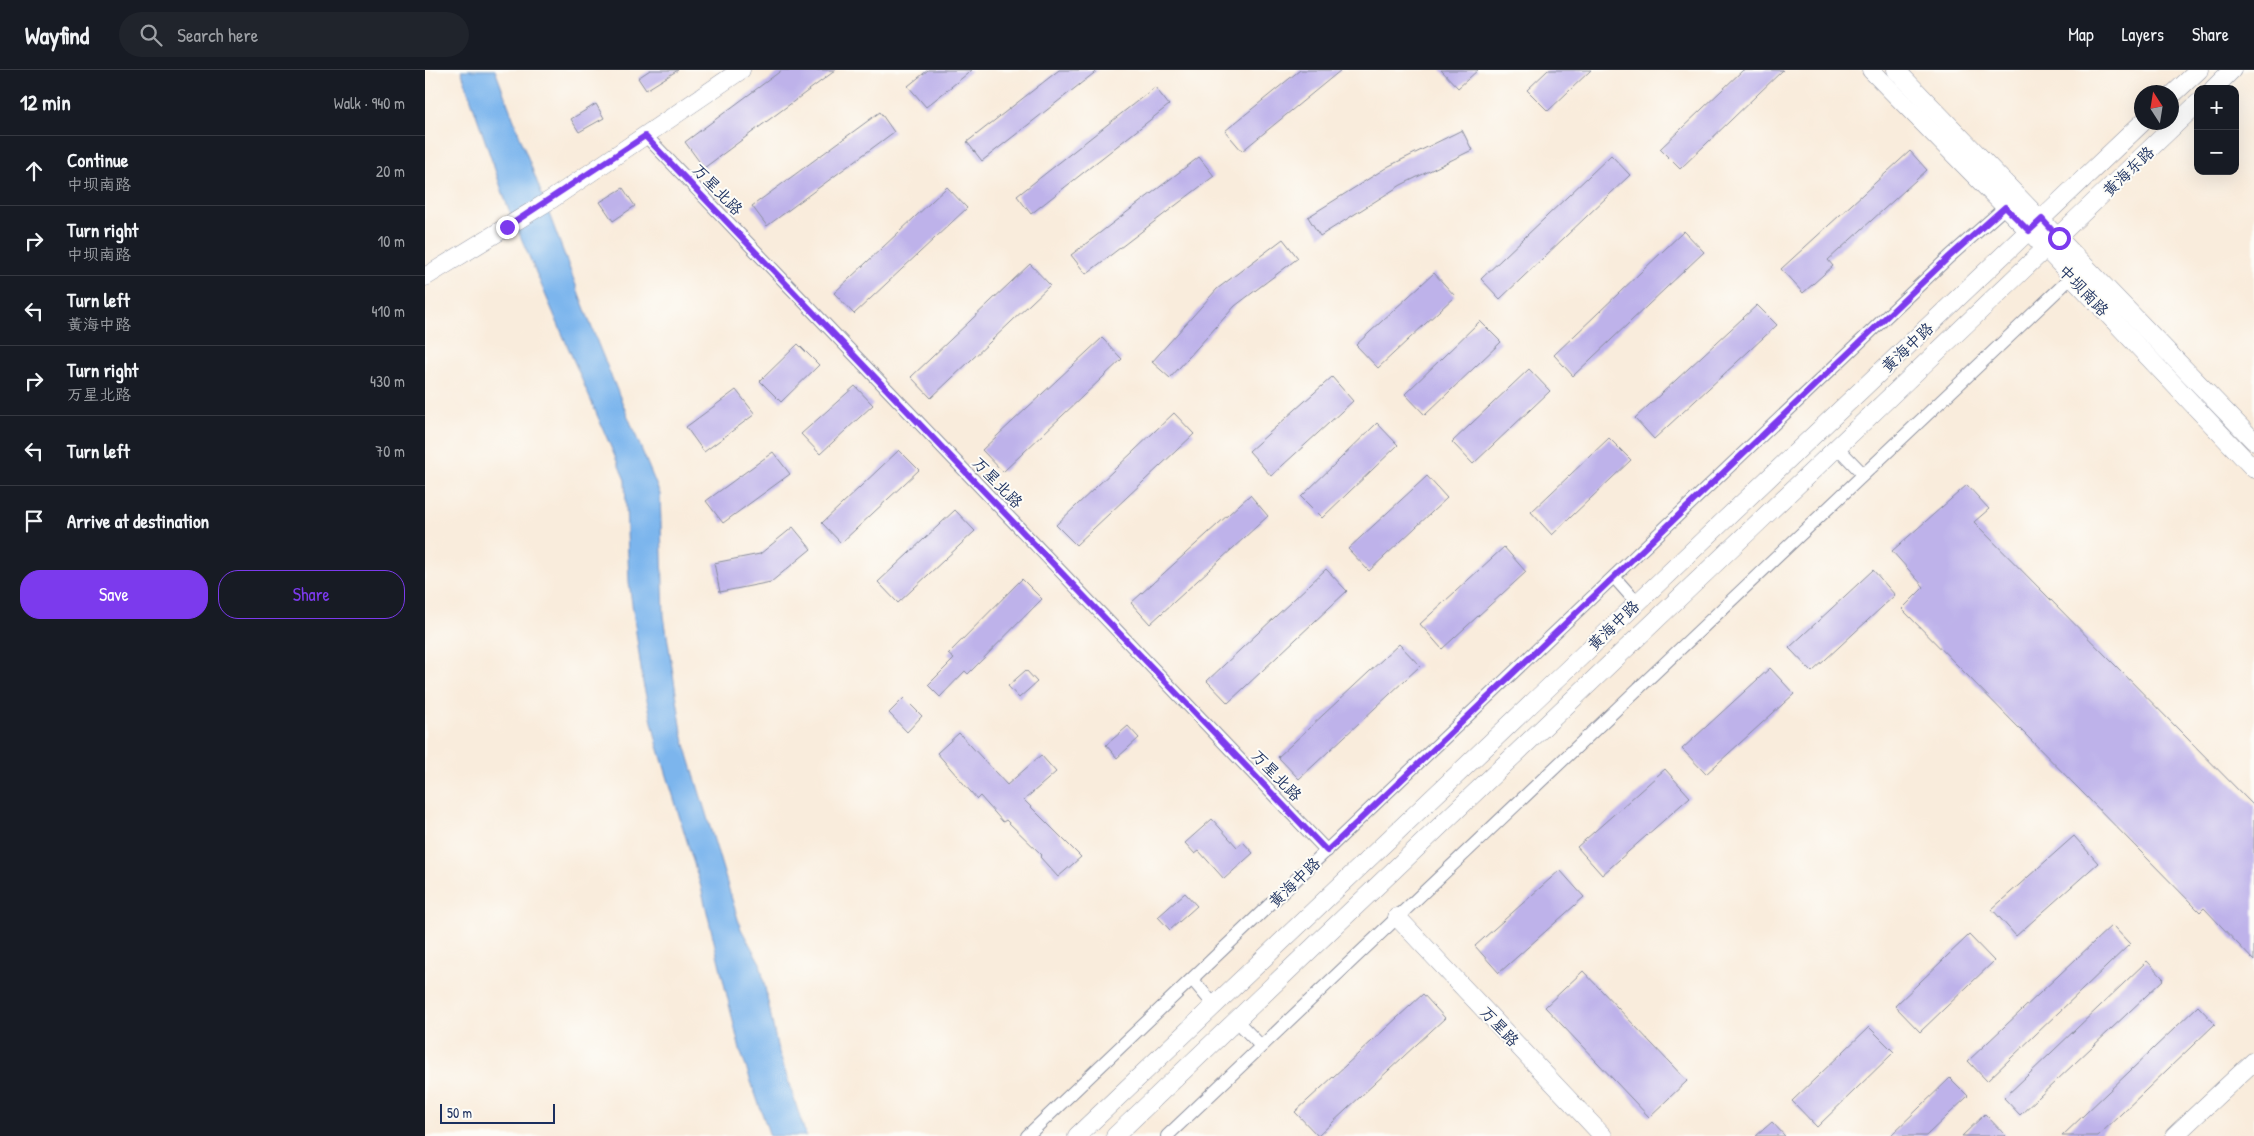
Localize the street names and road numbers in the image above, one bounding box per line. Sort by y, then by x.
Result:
street label: 黄海东路 [2097,141,2159,201]
street label: 万星北路 [688,158,748,220]
street label: 中坝南路 [2054,259,2114,321]
street label: 黄海中路 [1876,317,1938,377]
street label: 万星北路 [968,451,1028,513]
street label: 黄海中路 [1582,595,1644,655]
street label: 万星北路 [1247,744,1307,806]
street label: 黄海中路 [1263,852,1325,912]
street label: 万星路 [1476,1001,1524,1051]

